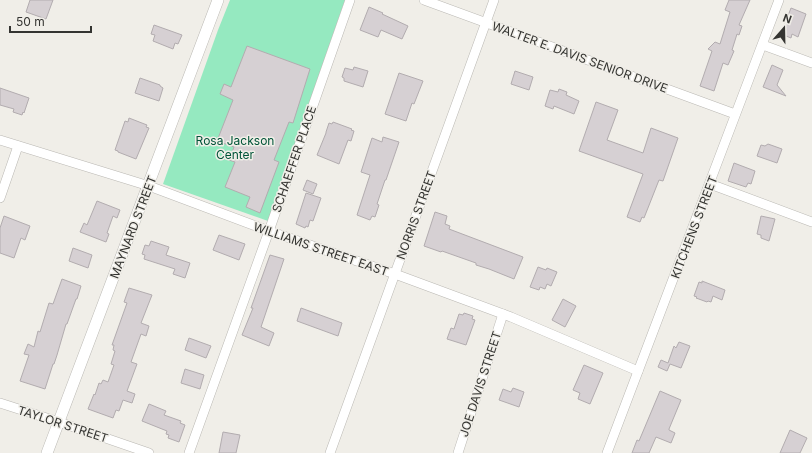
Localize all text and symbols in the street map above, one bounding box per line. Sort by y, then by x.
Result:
scale bar [10,8,91,34]
north arrow [764,8,804,48]
text: N [781,11,794,27]
text: 50 m [16,14,45,29]
street label: WALTER E. DAVIS SENIOR DRIVE [490,18,670,96]
street label: SCHAEFFER PLACE [269,104,319,214]
park label: Rosa Jackson Center [196,133,274,162]
street label: NORRIS STREET [393,168,439,261]
street label: MAYNARD STREET [107,173,160,280]
street label: KITCHENS STREET [667,173,721,281]
street label: WILLIAMS STREET EAST [252,219,391,279]
street label: JOE DAVIS STREET [456,329,504,439]
street label: TAYLOR STREET [16,402,110,446]

